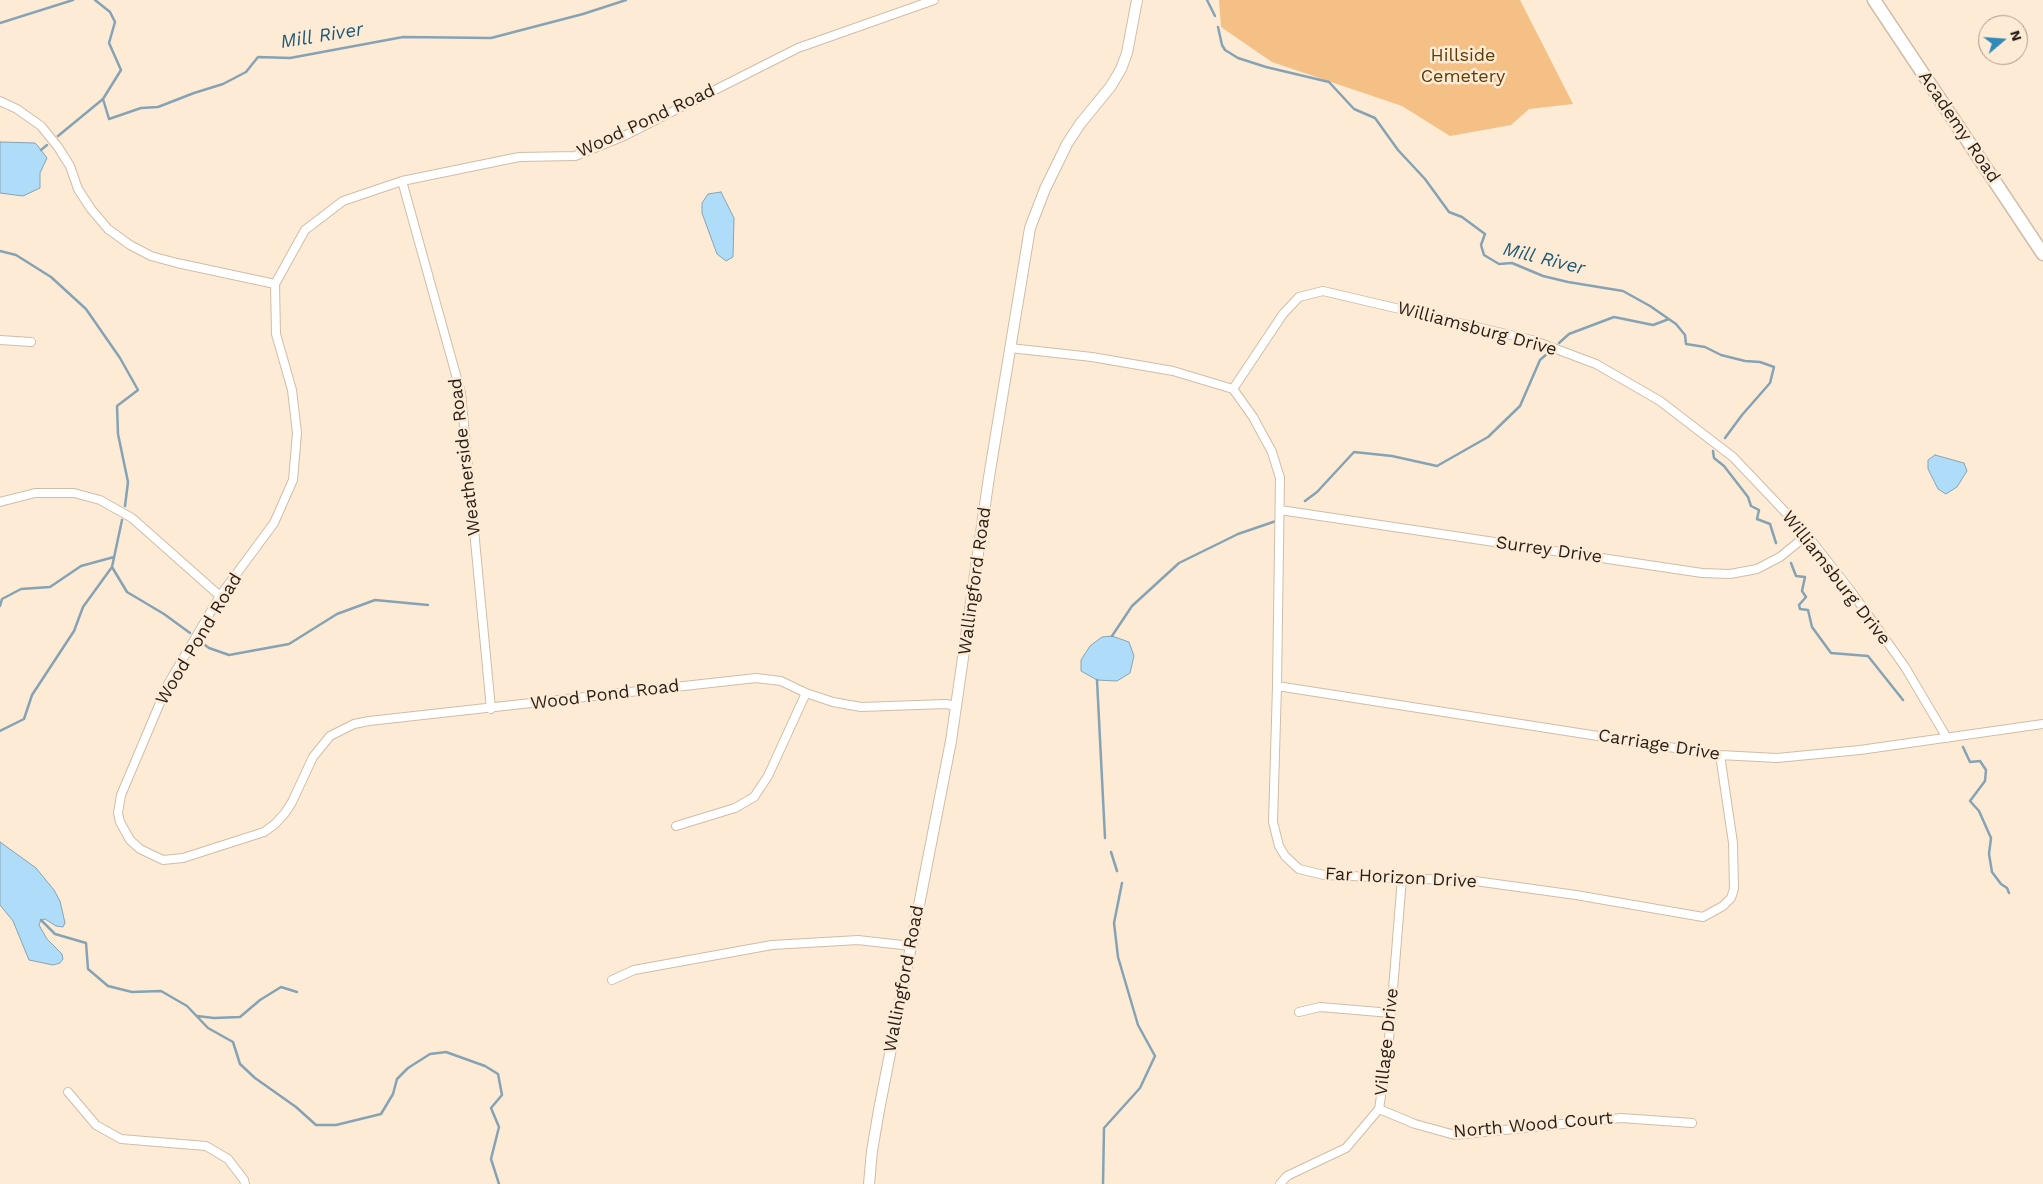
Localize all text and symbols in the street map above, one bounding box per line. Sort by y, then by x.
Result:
north arrow [1978,15,2028,65]
water label: Mill River [279,18,365,54]
text: N [2007,28,2026,43]
park label: Hillside Cemetery [1421,45,1505,88]
street label: Academy Road [1914,67,2004,187]
street label: Wood Pond Road [574,80,718,162]
water label: Mill River [1501,238,1587,280]
street label: Williamsburg Drive [1395,297,1559,361]
street label: Weatherside Road [445,377,485,537]
street label: Wallingford Road [954,506,996,656]
street label: Williamsburg Drive [1777,507,1895,649]
street label: Surrey Drive [1494,532,1604,568]
street label: Wood Pond Road [151,569,247,709]
street label: Wood Pond Road [529,675,681,715]
street label: Carriage Drive [1597,725,1721,765]
street label: Far Horizon Drive [1325,863,1477,893]
street label: Wallingford Road [879,904,929,1054]
street label: Village Drive [1371,987,1403,1097]
street label: North Wood Court [1452,1107,1614,1143]

